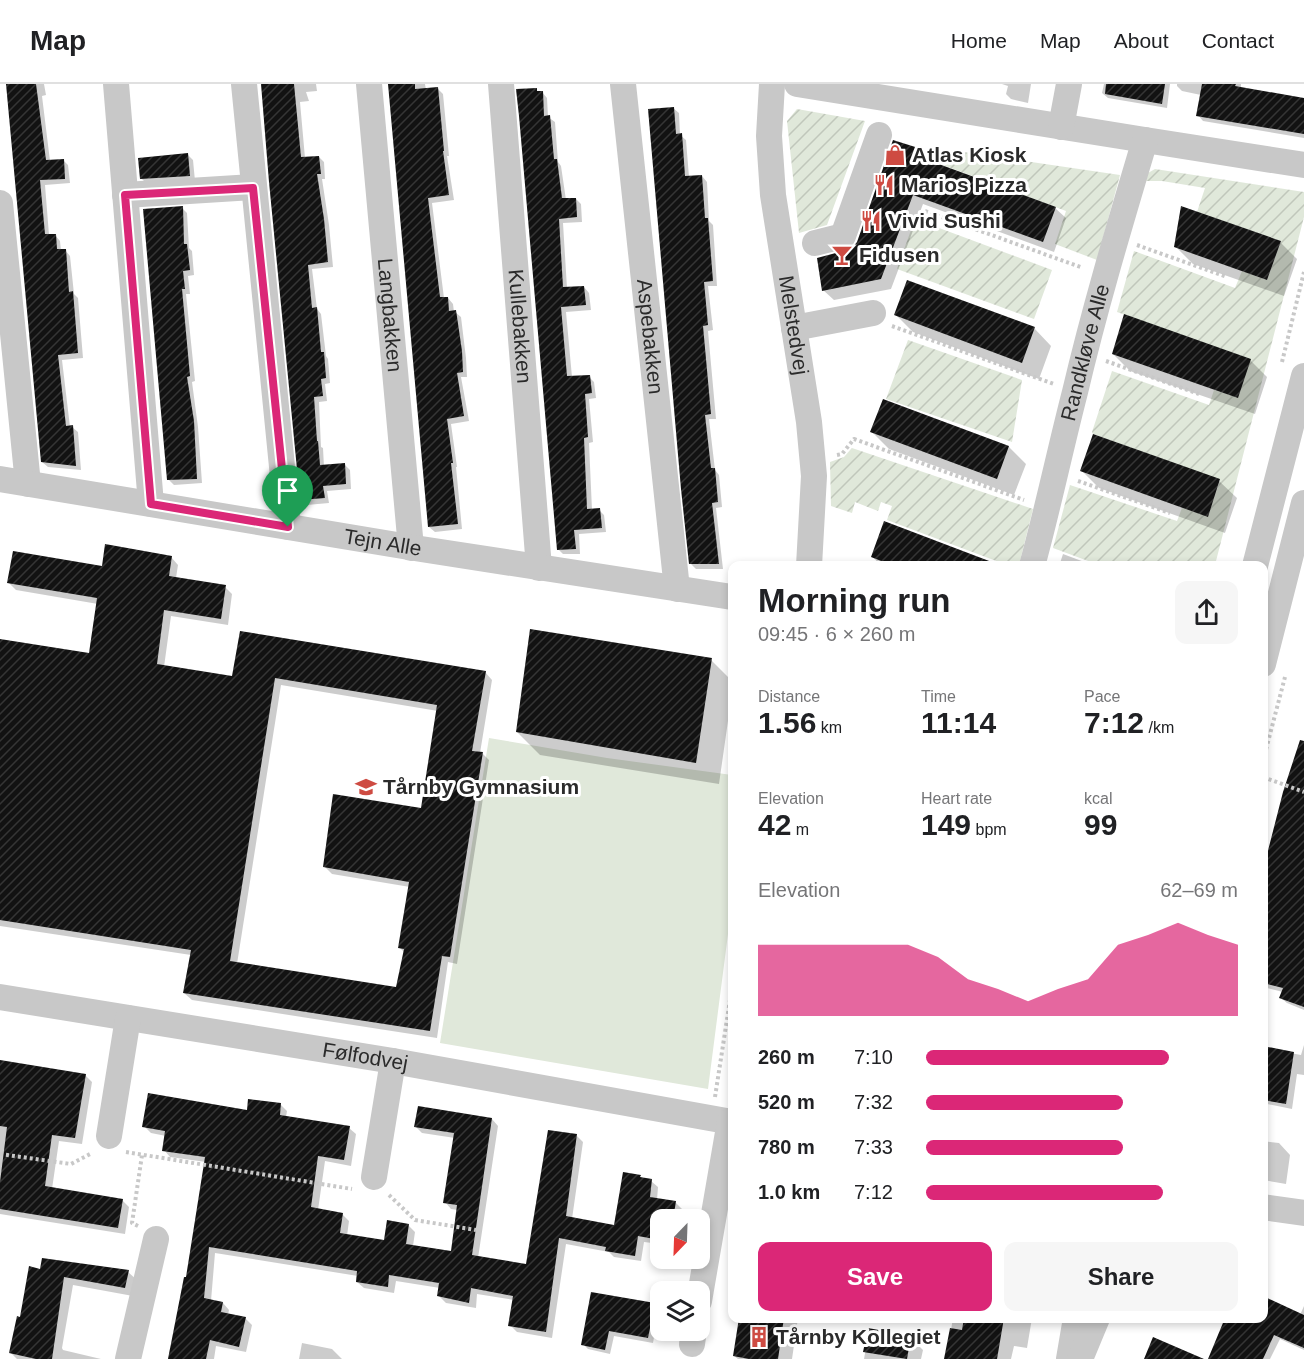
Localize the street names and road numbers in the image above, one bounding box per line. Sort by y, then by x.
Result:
street label: Langbakken [374,257,407,373]
street label: Kullebakken [505,268,536,384]
street label: Melstedvej [775,274,813,376]
street label: Aspebakken [633,278,668,395]
street label: Randkløve Alle [1056,281,1113,423]
street label: Tejn Alle [342,524,423,560]
street label: Følfodvej [321,1038,410,1074]

